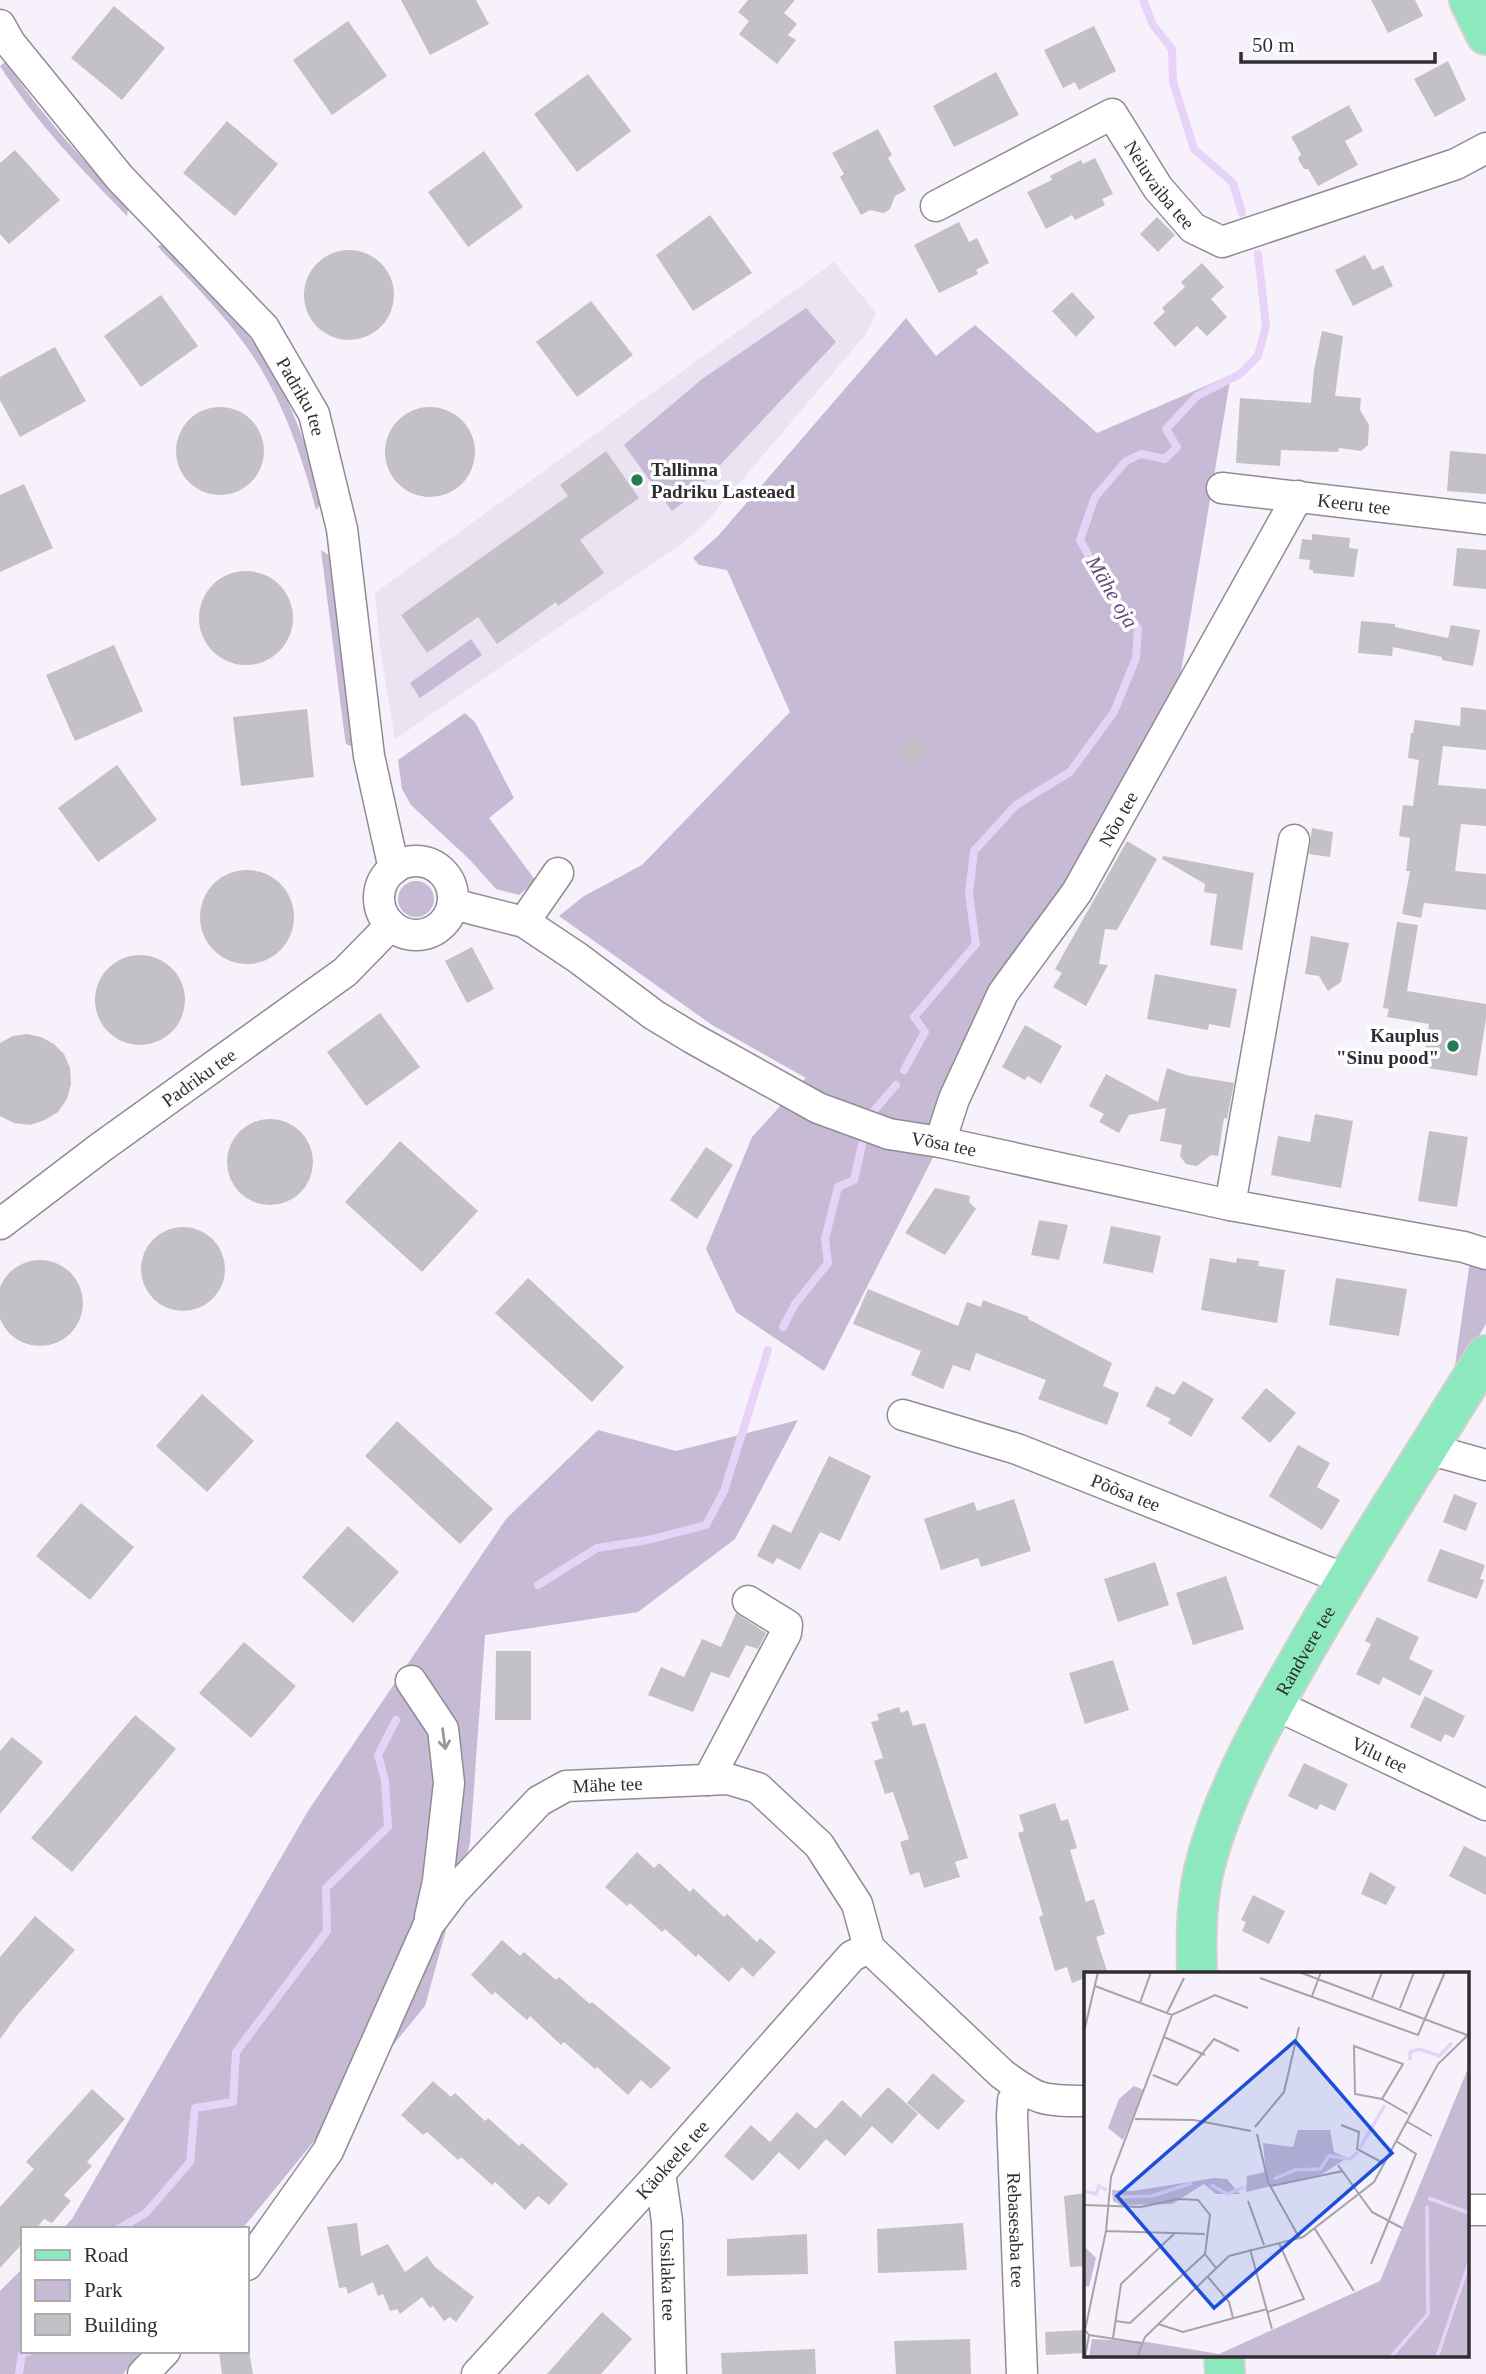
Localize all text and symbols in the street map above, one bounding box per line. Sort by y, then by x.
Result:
scale bar [1241,21,1435,65]
text: 50 m [1252,33,1295,57]
street label: Neiuvaiba tee [1120,136,1199,233]
street label: Padriku tee [273,353,329,438]
place label: Tallinna Padriku Lasteaed [651,459,796,502]
marker: Tallinna Padriku Lasteaed [629,472,645,488]
street label: Keeru tee [1316,489,1392,518]
water label: Mähe oja [1081,551,1143,632]
street label: Nõo tee [1094,788,1142,850]
place label: Kauplus "Sinu pood" [1336,1025,1439,1068]
marker: Kauplus "Sinu pood" [1445,1038,1461,1054]
street label: Padriku tee [158,1044,240,1111]
street label: Võsa tee [910,1127,978,1160]
street label: Põõsa tee [1088,1469,1163,1515]
street label: Randvere tee [1271,1602,1339,1699]
one-way arrow [438,1727,451,1750]
street label: Vilu tee [1348,1732,1411,1777]
street label: Mähe tee [572,1772,643,1796]
inset map [1084,1972,1468,2356]
street label: Käokeele tee [631,2115,713,2203]
street label: Rebasesaba tee [1004,2172,1029,2288]
legend [21,2227,248,2353]
street label: Ussilaka tee [657,2228,680,2321]
text: Road [84,2243,129,2267]
text: Park [84,2278,123,2302]
text: Building [84,2313,158,2337]

